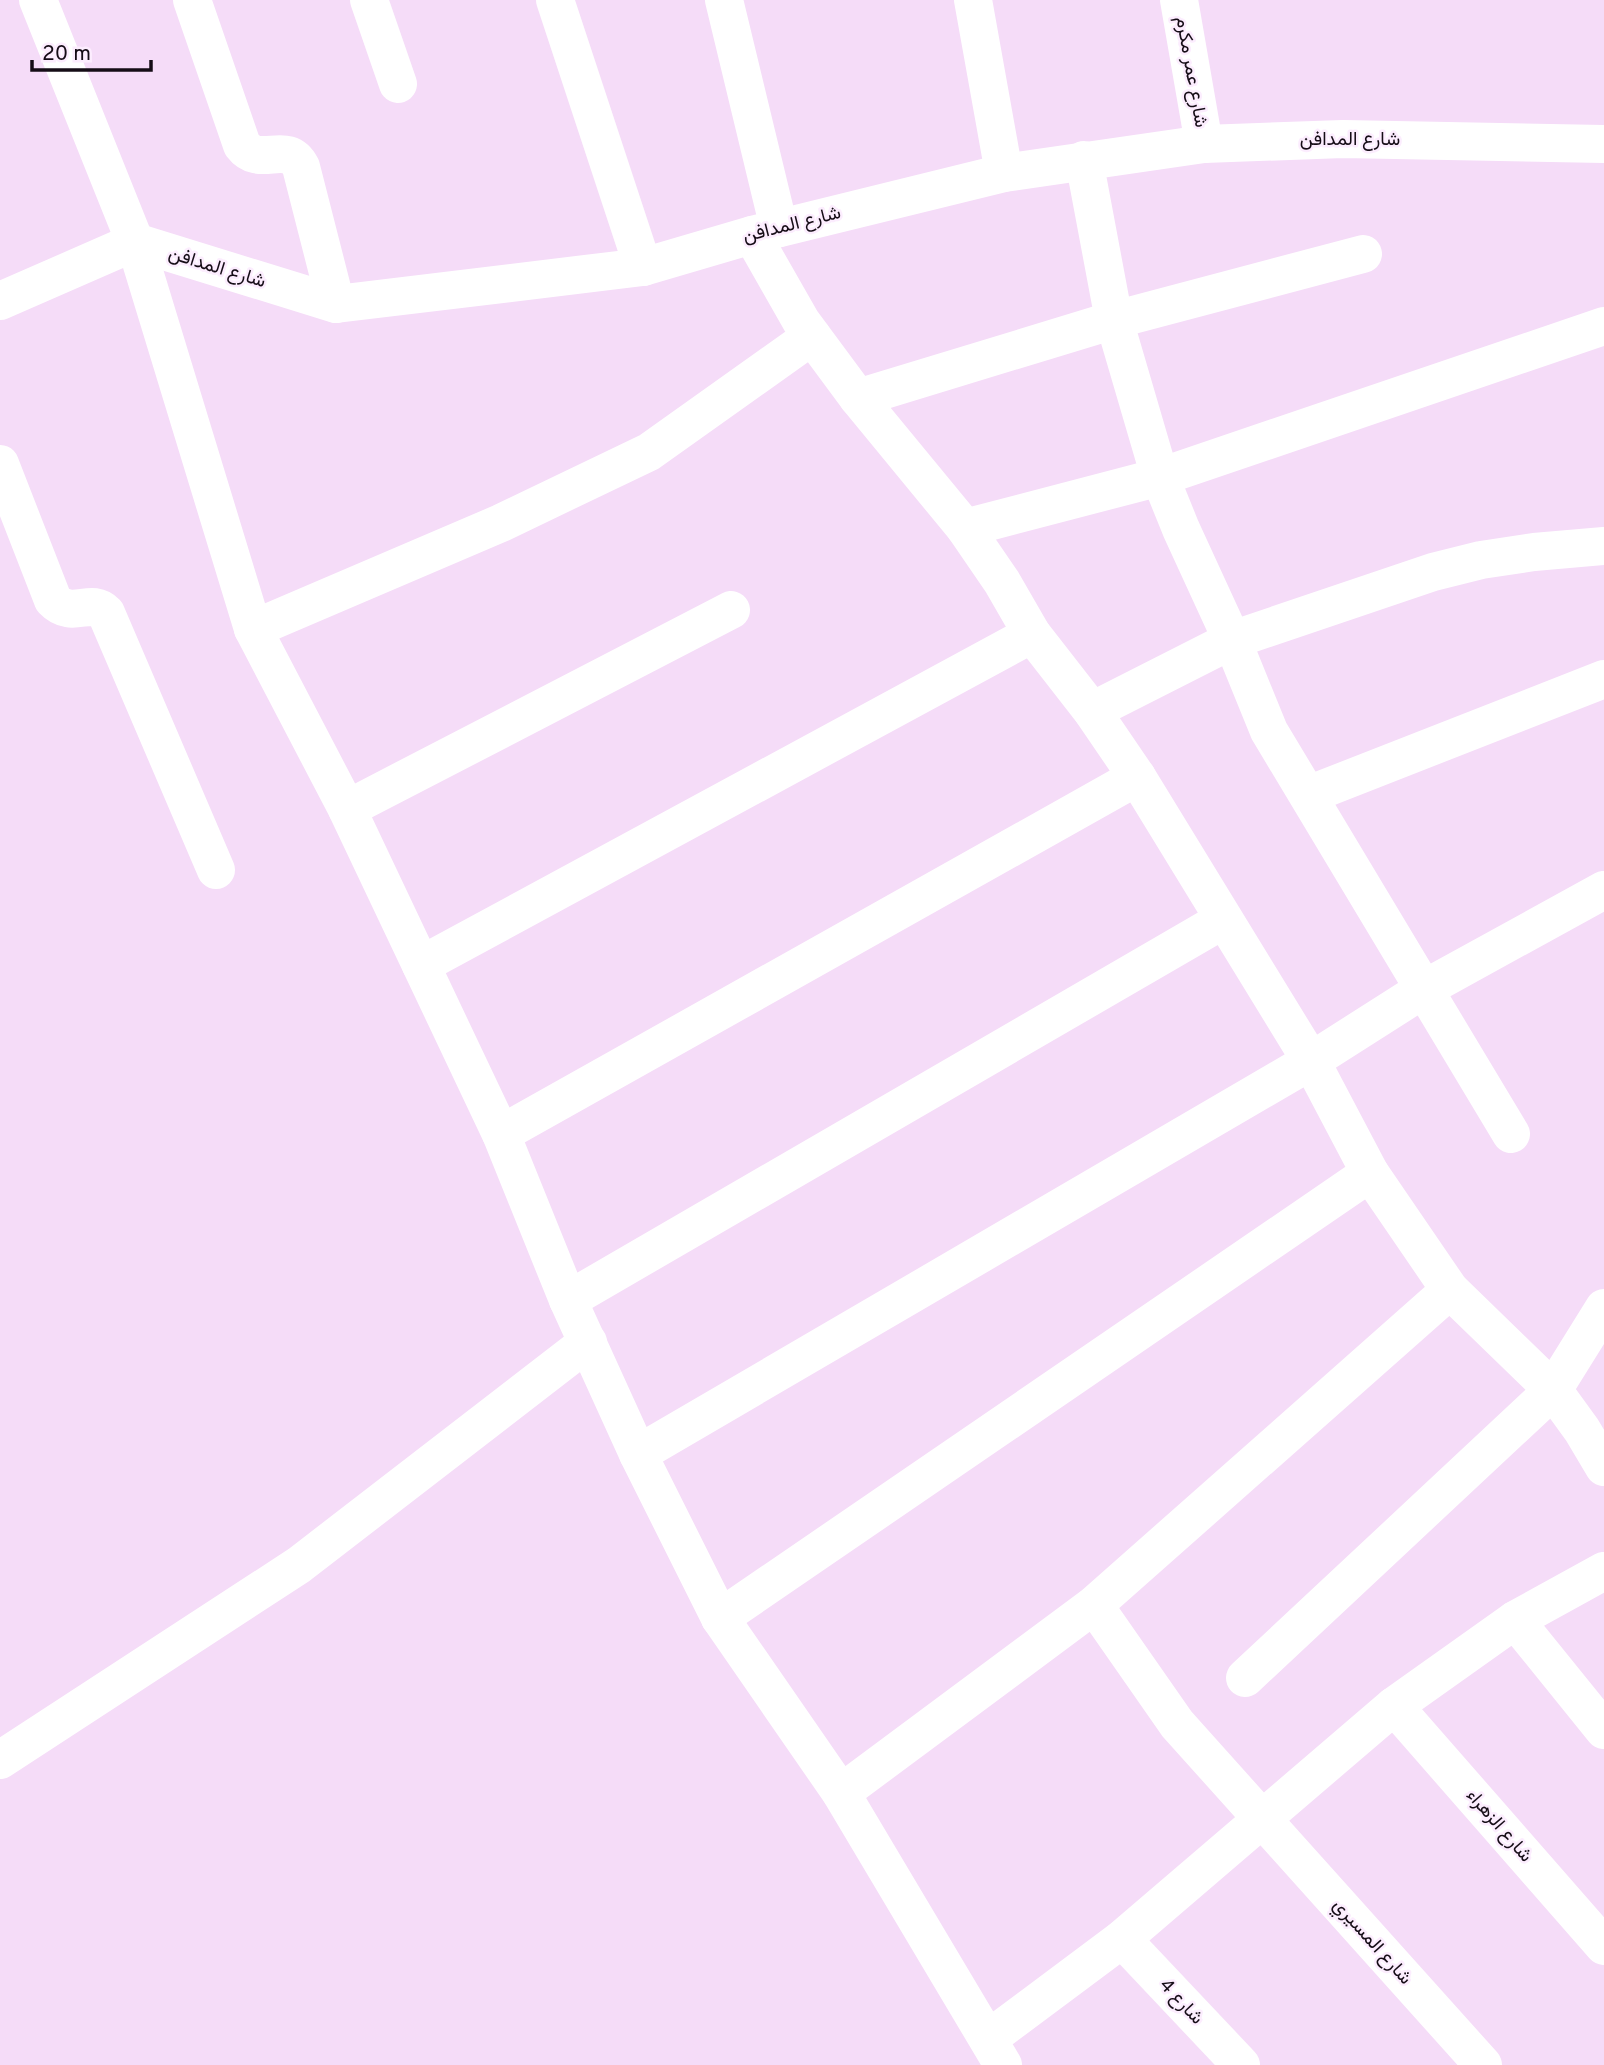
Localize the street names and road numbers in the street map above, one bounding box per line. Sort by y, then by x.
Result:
street label: شارع عمر مكرم [1169,15,1213,129]
street label: شارع المدافن [1300,128,1400,152]
street label: شارع المدافن [740,201,844,249]
street label: شارع المدافن [166,242,268,294]
street label: شارع الزهراء [1460,1784,1538,1868]
street label: شارع المسيري [1326,1894,1417,1991]
street label: شارع 4 [1154,1974,1208,2030]

